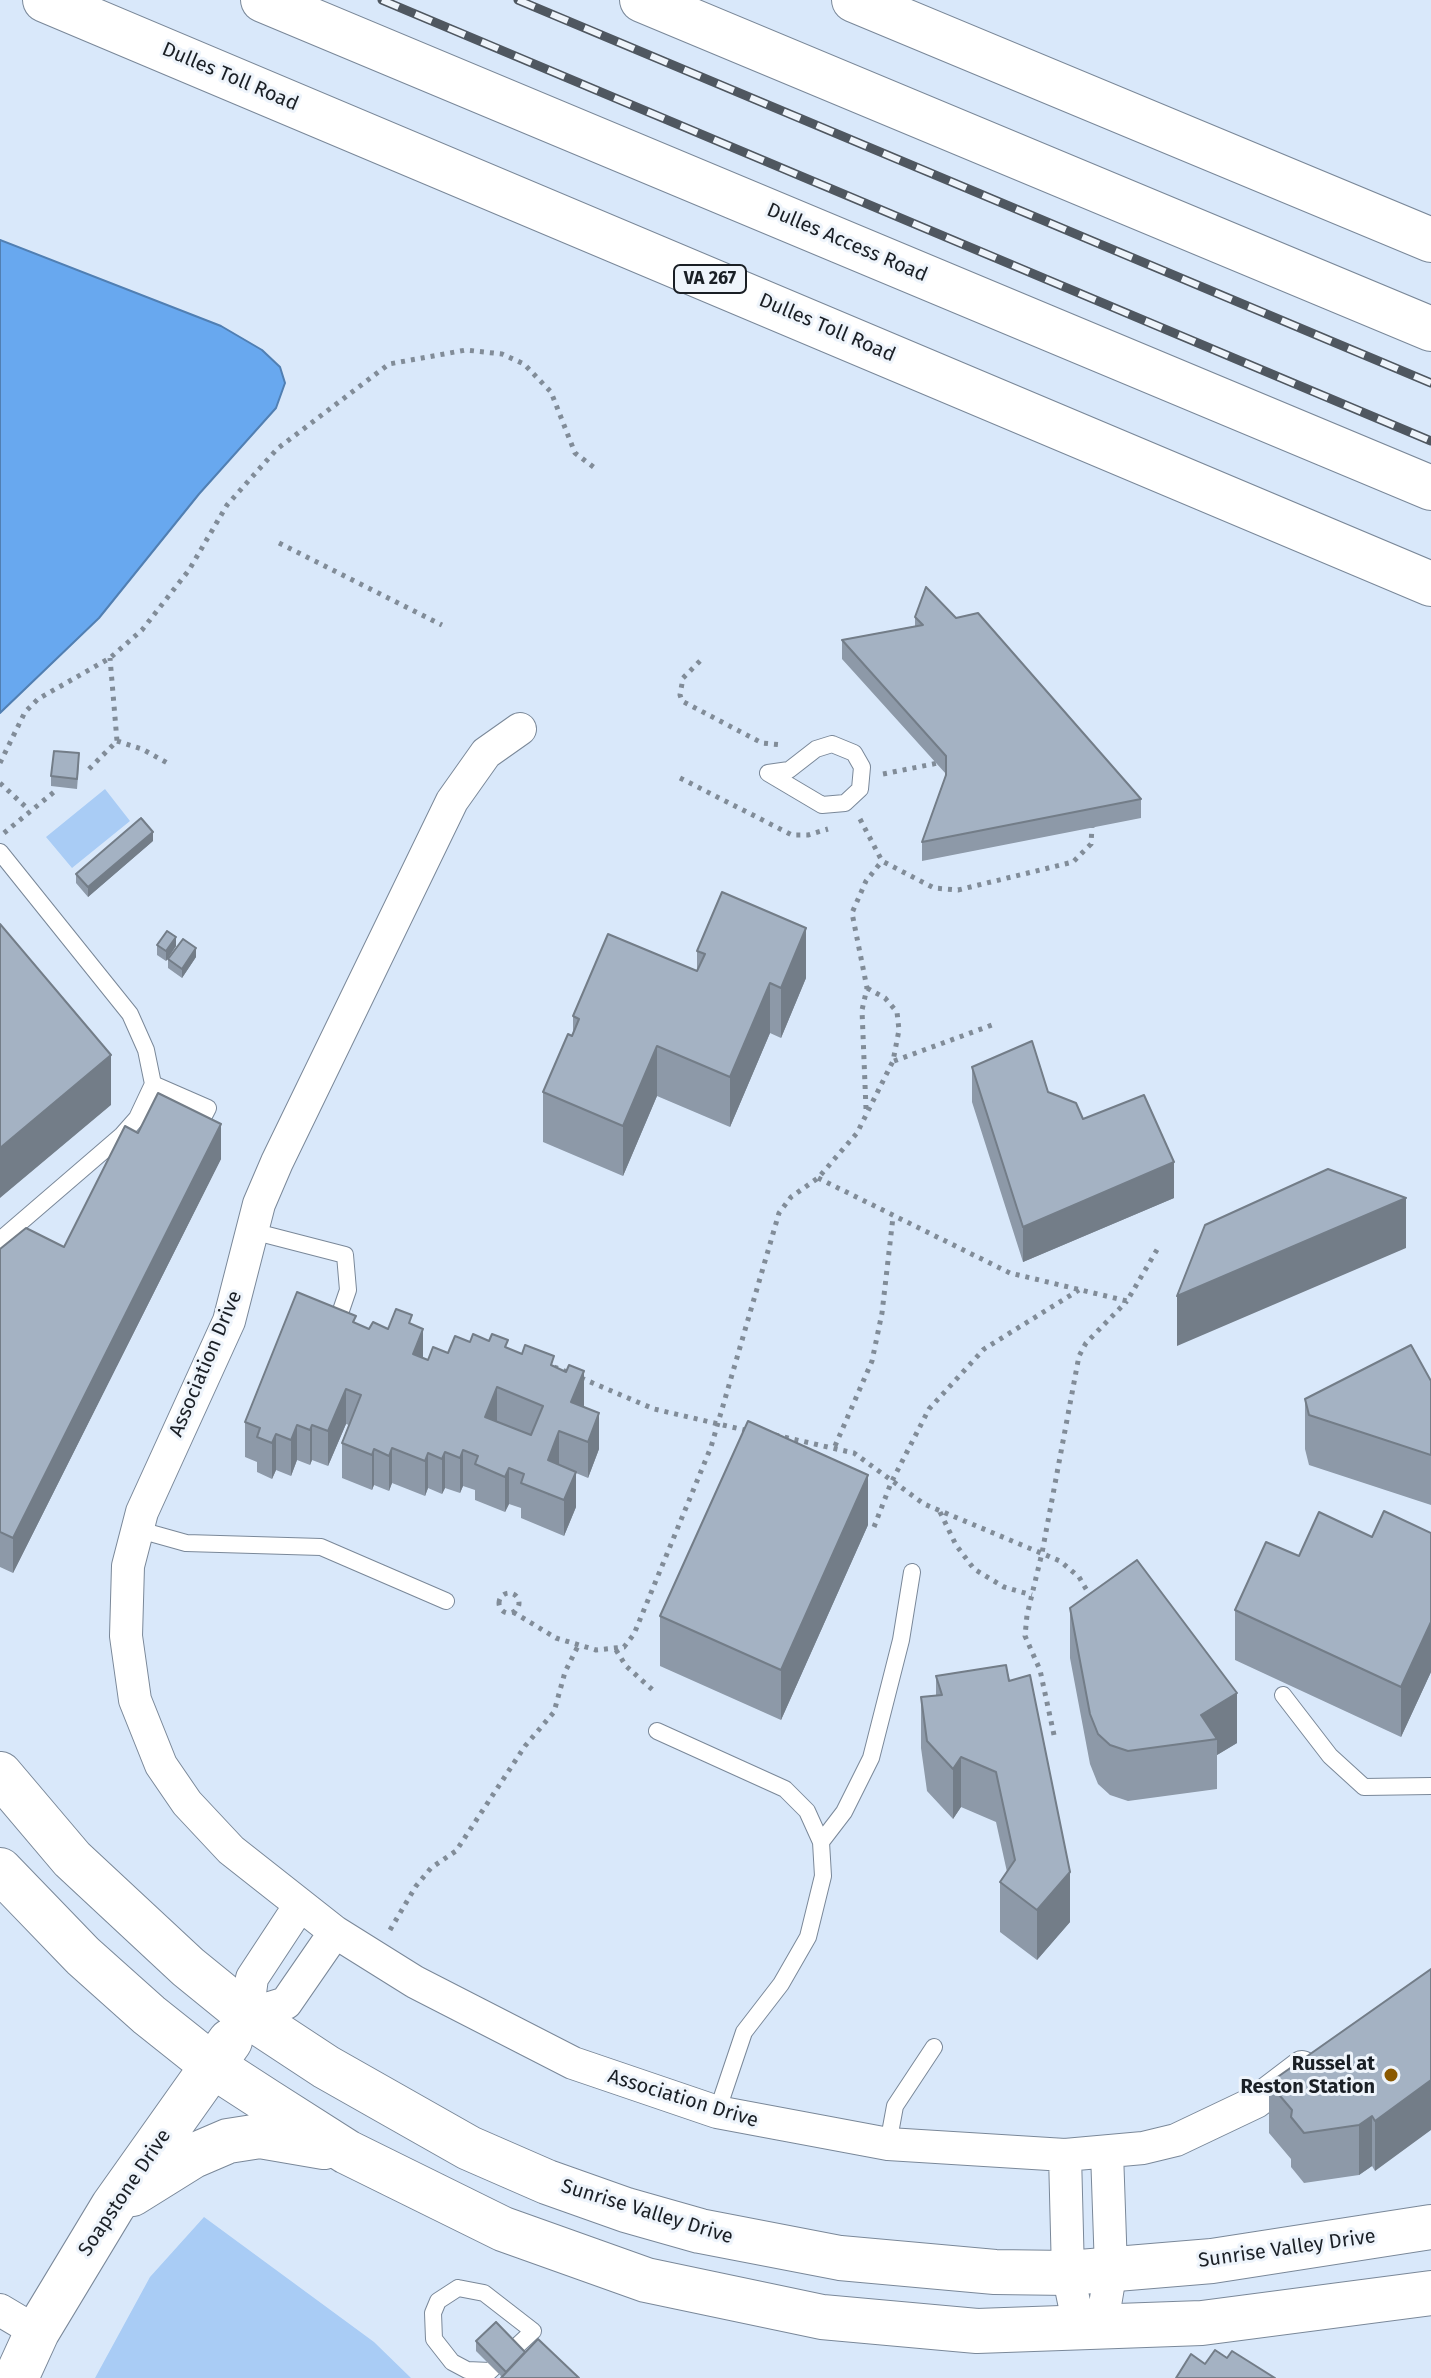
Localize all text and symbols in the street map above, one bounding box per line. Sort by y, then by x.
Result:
street label: Dulles Toll Road [158,37,302,117]
street label: Dulles Access Road [763,198,931,288]
road number: VA 267 [674,265,746,293]
street label: Dulles Toll Road [755,288,899,368]
street label: Association Drive [164,1287,248,1441]
place label: Russel at Reston Station [1240,2052,1375,2099]
street label: Association Drive [605,2065,761,2133]
marker: Russel at Reston Station [1382,2066,1400,2084]
street label: Soapstone Drive [74,2125,176,2261]
street label: Sunrise Valley Drive [558,2174,736,2250]
street label: Sunrise Valley Drive [1197,2225,1377,2273]

